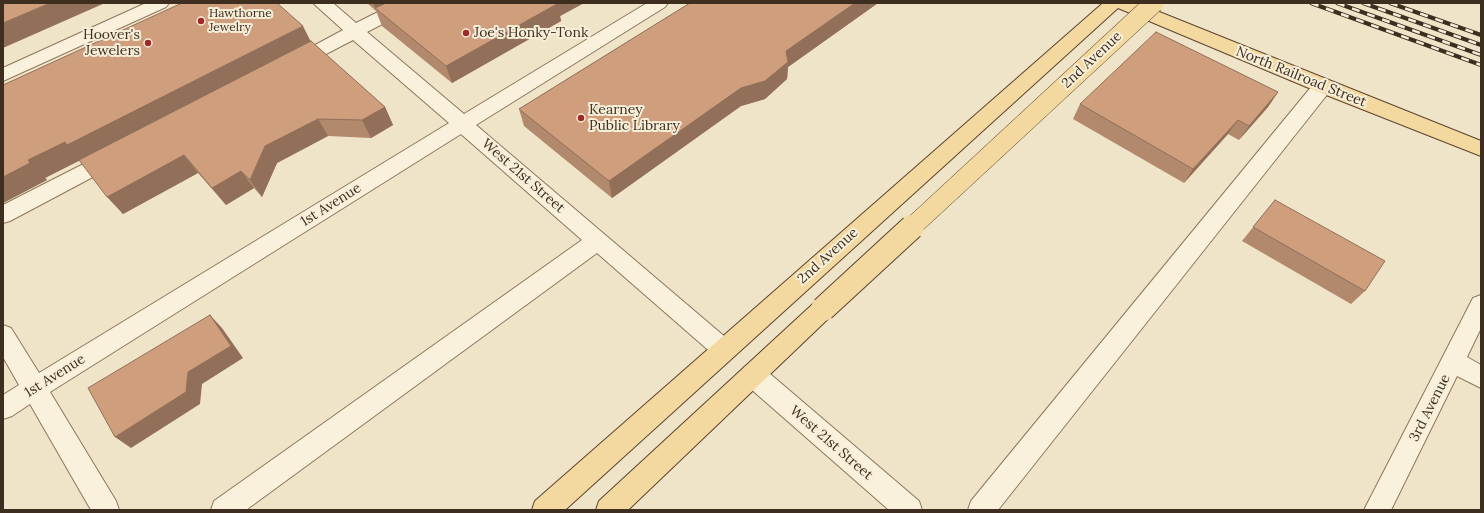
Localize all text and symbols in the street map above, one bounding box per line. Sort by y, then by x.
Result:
place label: Hawthorne Jewelry [209,7,272,35]
marker: Hawthorne Jewelry [196,16,206,26]
place label: Joe's Honky-Tonk [474,25,589,41]
place label: Hoover's Jewelers [83,27,140,60]
marker: Joe's Honky-Tonk [461,28,471,38]
street label: 2nd Avenue [1059,28,1125,92]
marker: Hoover's Jewelers [143,38,153,48]
street label: North Railroad Street [1233,43,1369,111]
place label: Kearney Public Library [589,102,680,134]
marker: Kearney Public Library [576,113,586,123]
street label: West 21st Street [478,135,568,217]
street label: 1st Avenue [298,180,364,230]
street label: 2nd Avenue [794,224,862,288]
street label: 1st Avenue [22,351,88,401]
street label: 3rd Avenue [1406,372,1454,444]
street label: West 21st Street [786,402,876,484]

